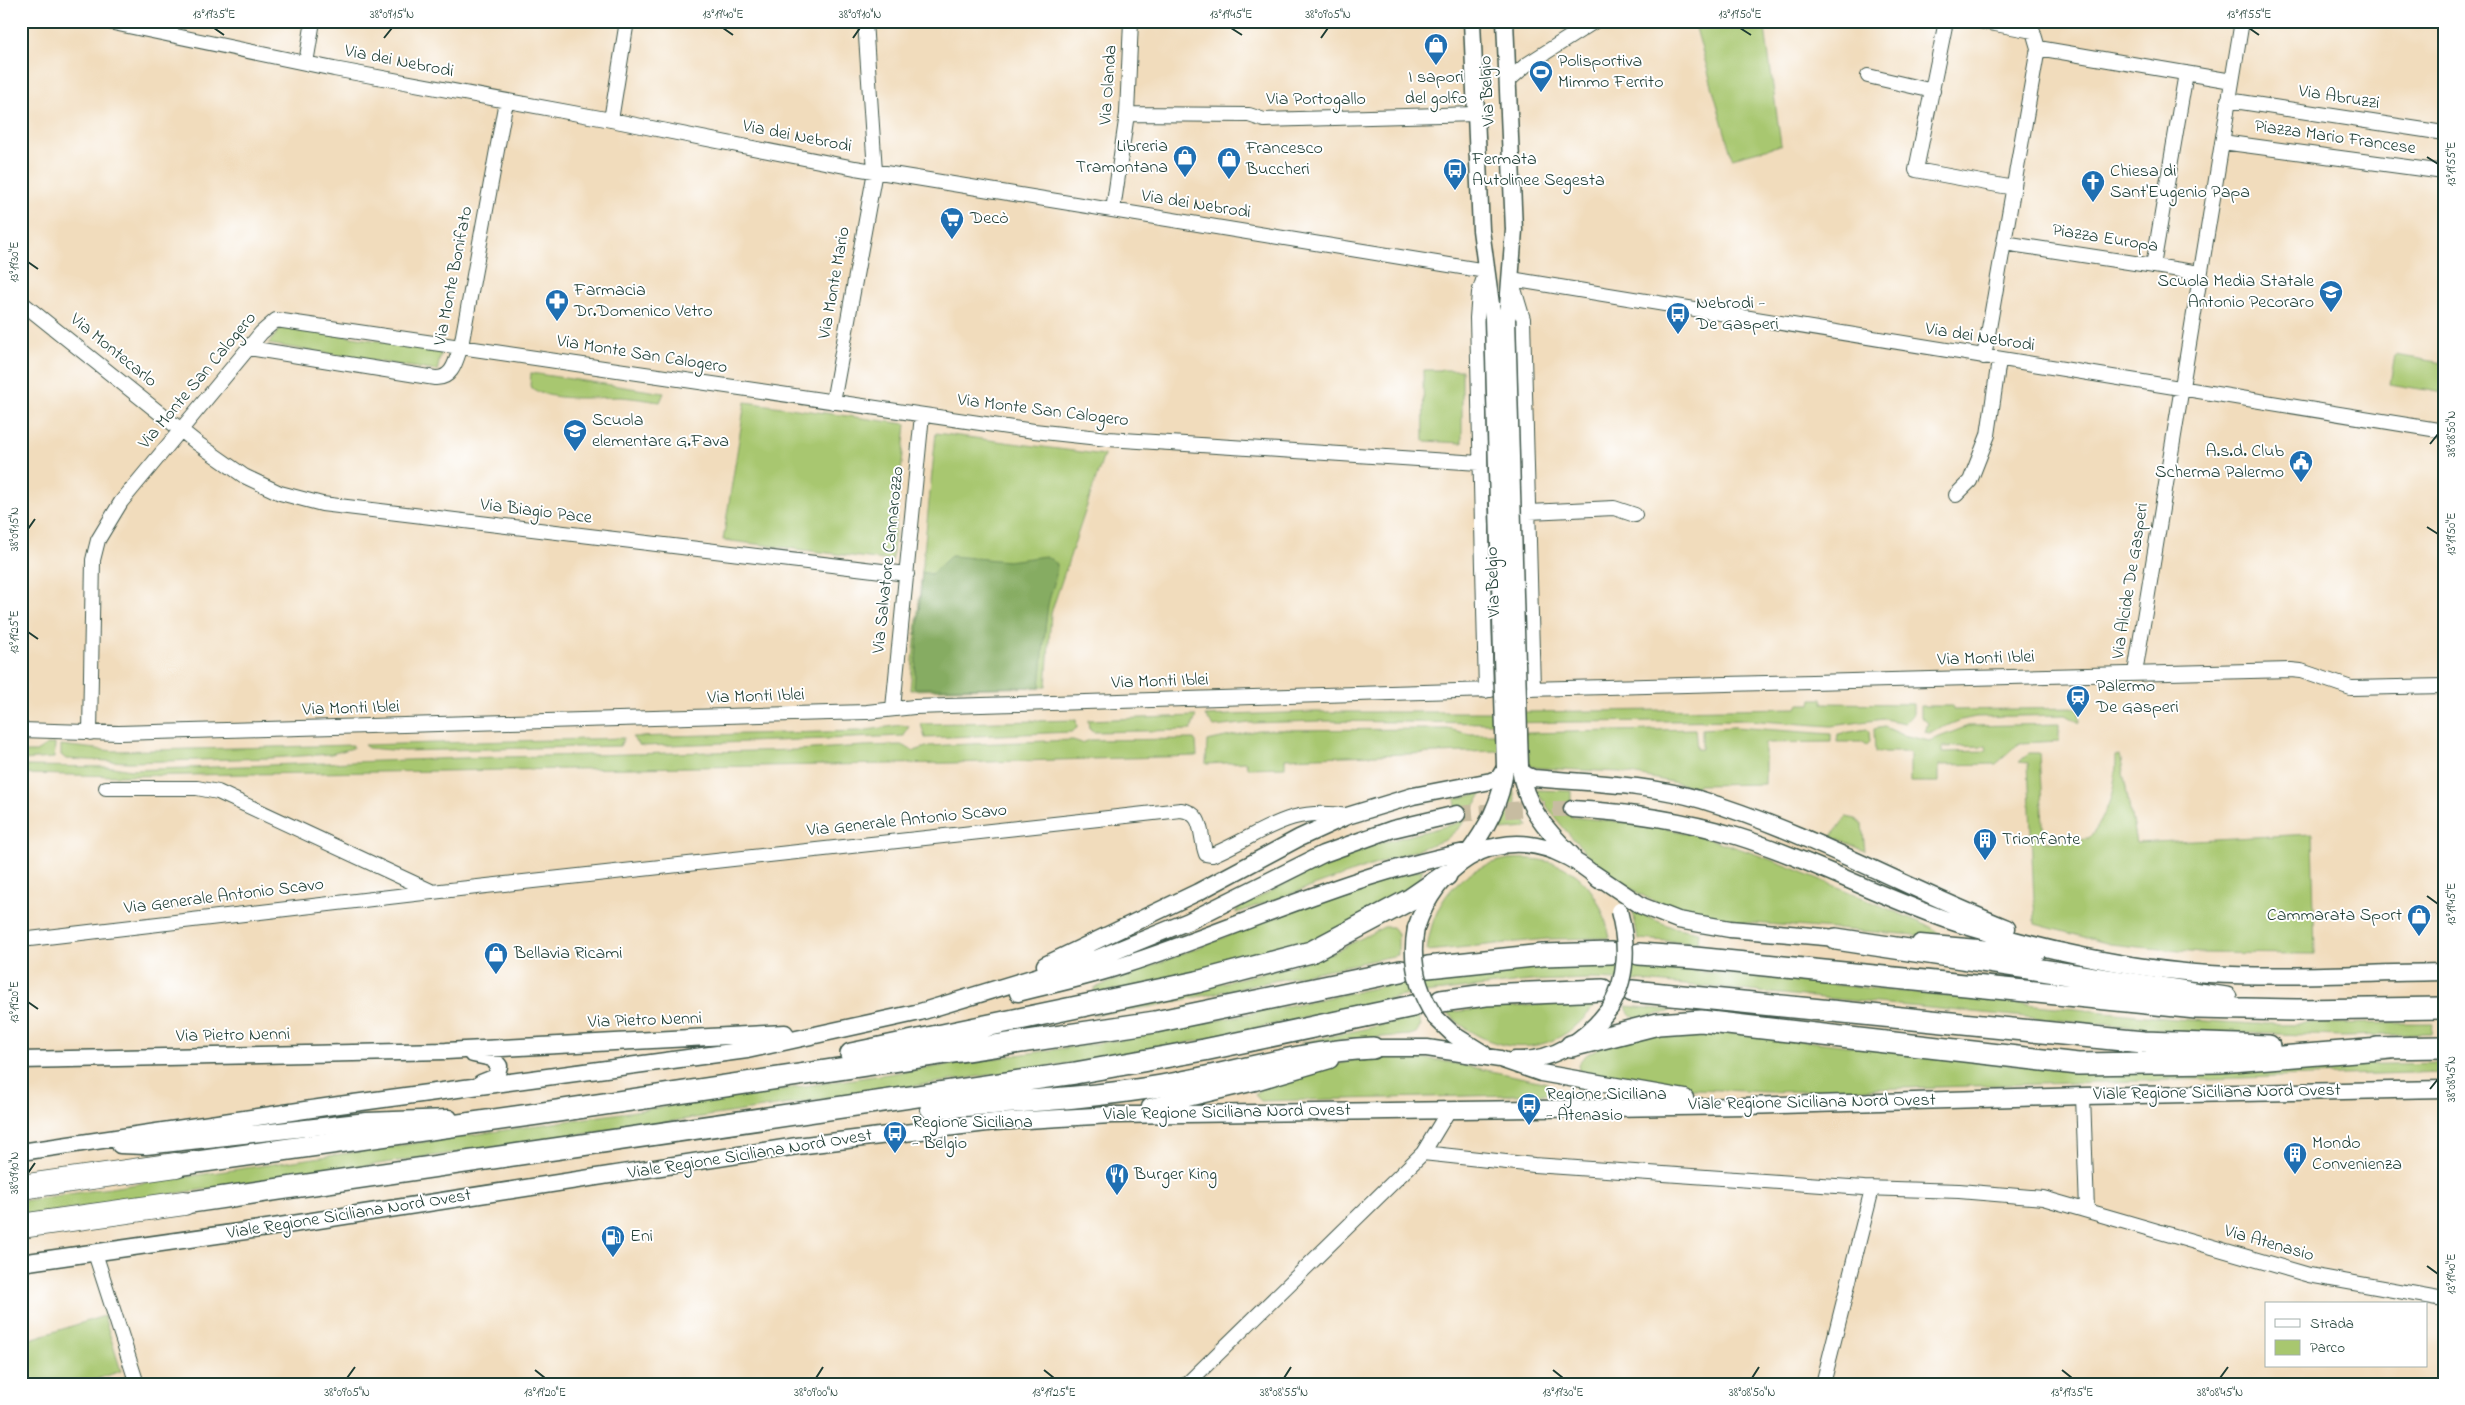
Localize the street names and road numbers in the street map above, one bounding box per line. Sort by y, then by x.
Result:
street label: Via dei Nebrodi [341,38,456,85]
street label: Via Olanda [1093,44,1125,127]
street label: Via Belgio [1473,55,1504,128]
street label: Via Abruzzi [2296,79,2381,117]
street label: Via Portogallo [1265,87,1366,114]
street label: Via dei Nebrodi [739,113,854,160]
street label: Piazza Mario Francese [2253,114,2418,162]
street label: Via dei Nebrodi [1138,183,1253,227]
street label: Via Monte Bonifato [428,204,480,349]
street label: Piazza Europa [2050,218,2160,260]
street label: Via Monte Mario [812,225,858,342]
street label: Via Montecarlo [63,307,162,394]
street label: Via Monte San Calogero [132,307,264,457]
street label: Via dei Nebrodi [1922,316,2037,360]
street label: Via Monte San Calogero [554,329,729,382]
street label: Via Monte San Calogero [955,387,1130,435]
street label: Via Salvatore Cannarozzo [866,465,912,656]
street label: Via Biagio Pace [478,492,594,533]
street label: Via Alcide De Gasperi [2106,501,2156,662]
street label: Via Belgio [1480,546,1509,619]
street label: Via Monti Iblei [1936,644,2035,674]
street label: Via Monti Iblei [1110,667,1209,697]
street label: Via Monti Iblei [706,682,805,712]
street label: Via Monti Iblei [301,694,400,724]
street label: Via Generale Antonio Scavo [805,798,1008,845]
street label: Via Generale Antonio Scavo [122,872,325,922]
street label: Via Pietro Nenni [587,1006,702,1036]
street label: Via Pietro Nenni [175,1022,290,1050]
street label: Viale Regione Siciliana Nord Ovest [2092,1078,2341,1109]
street label: Viale Regione Siciliana Nord Ovest [1687,1088,1936,1119]
street label: Viale Regione Siciliana Nord Ovest [1102,1098,1351,1129]
street label: Viale Regione Siciliana Nord Ovest [625,1123,874,1188]
street label: Viale Regione Siciliana Nord Ovest [224,1183,473,1248]
street label: Via Atenasio [2220,1218,2317,1269]

